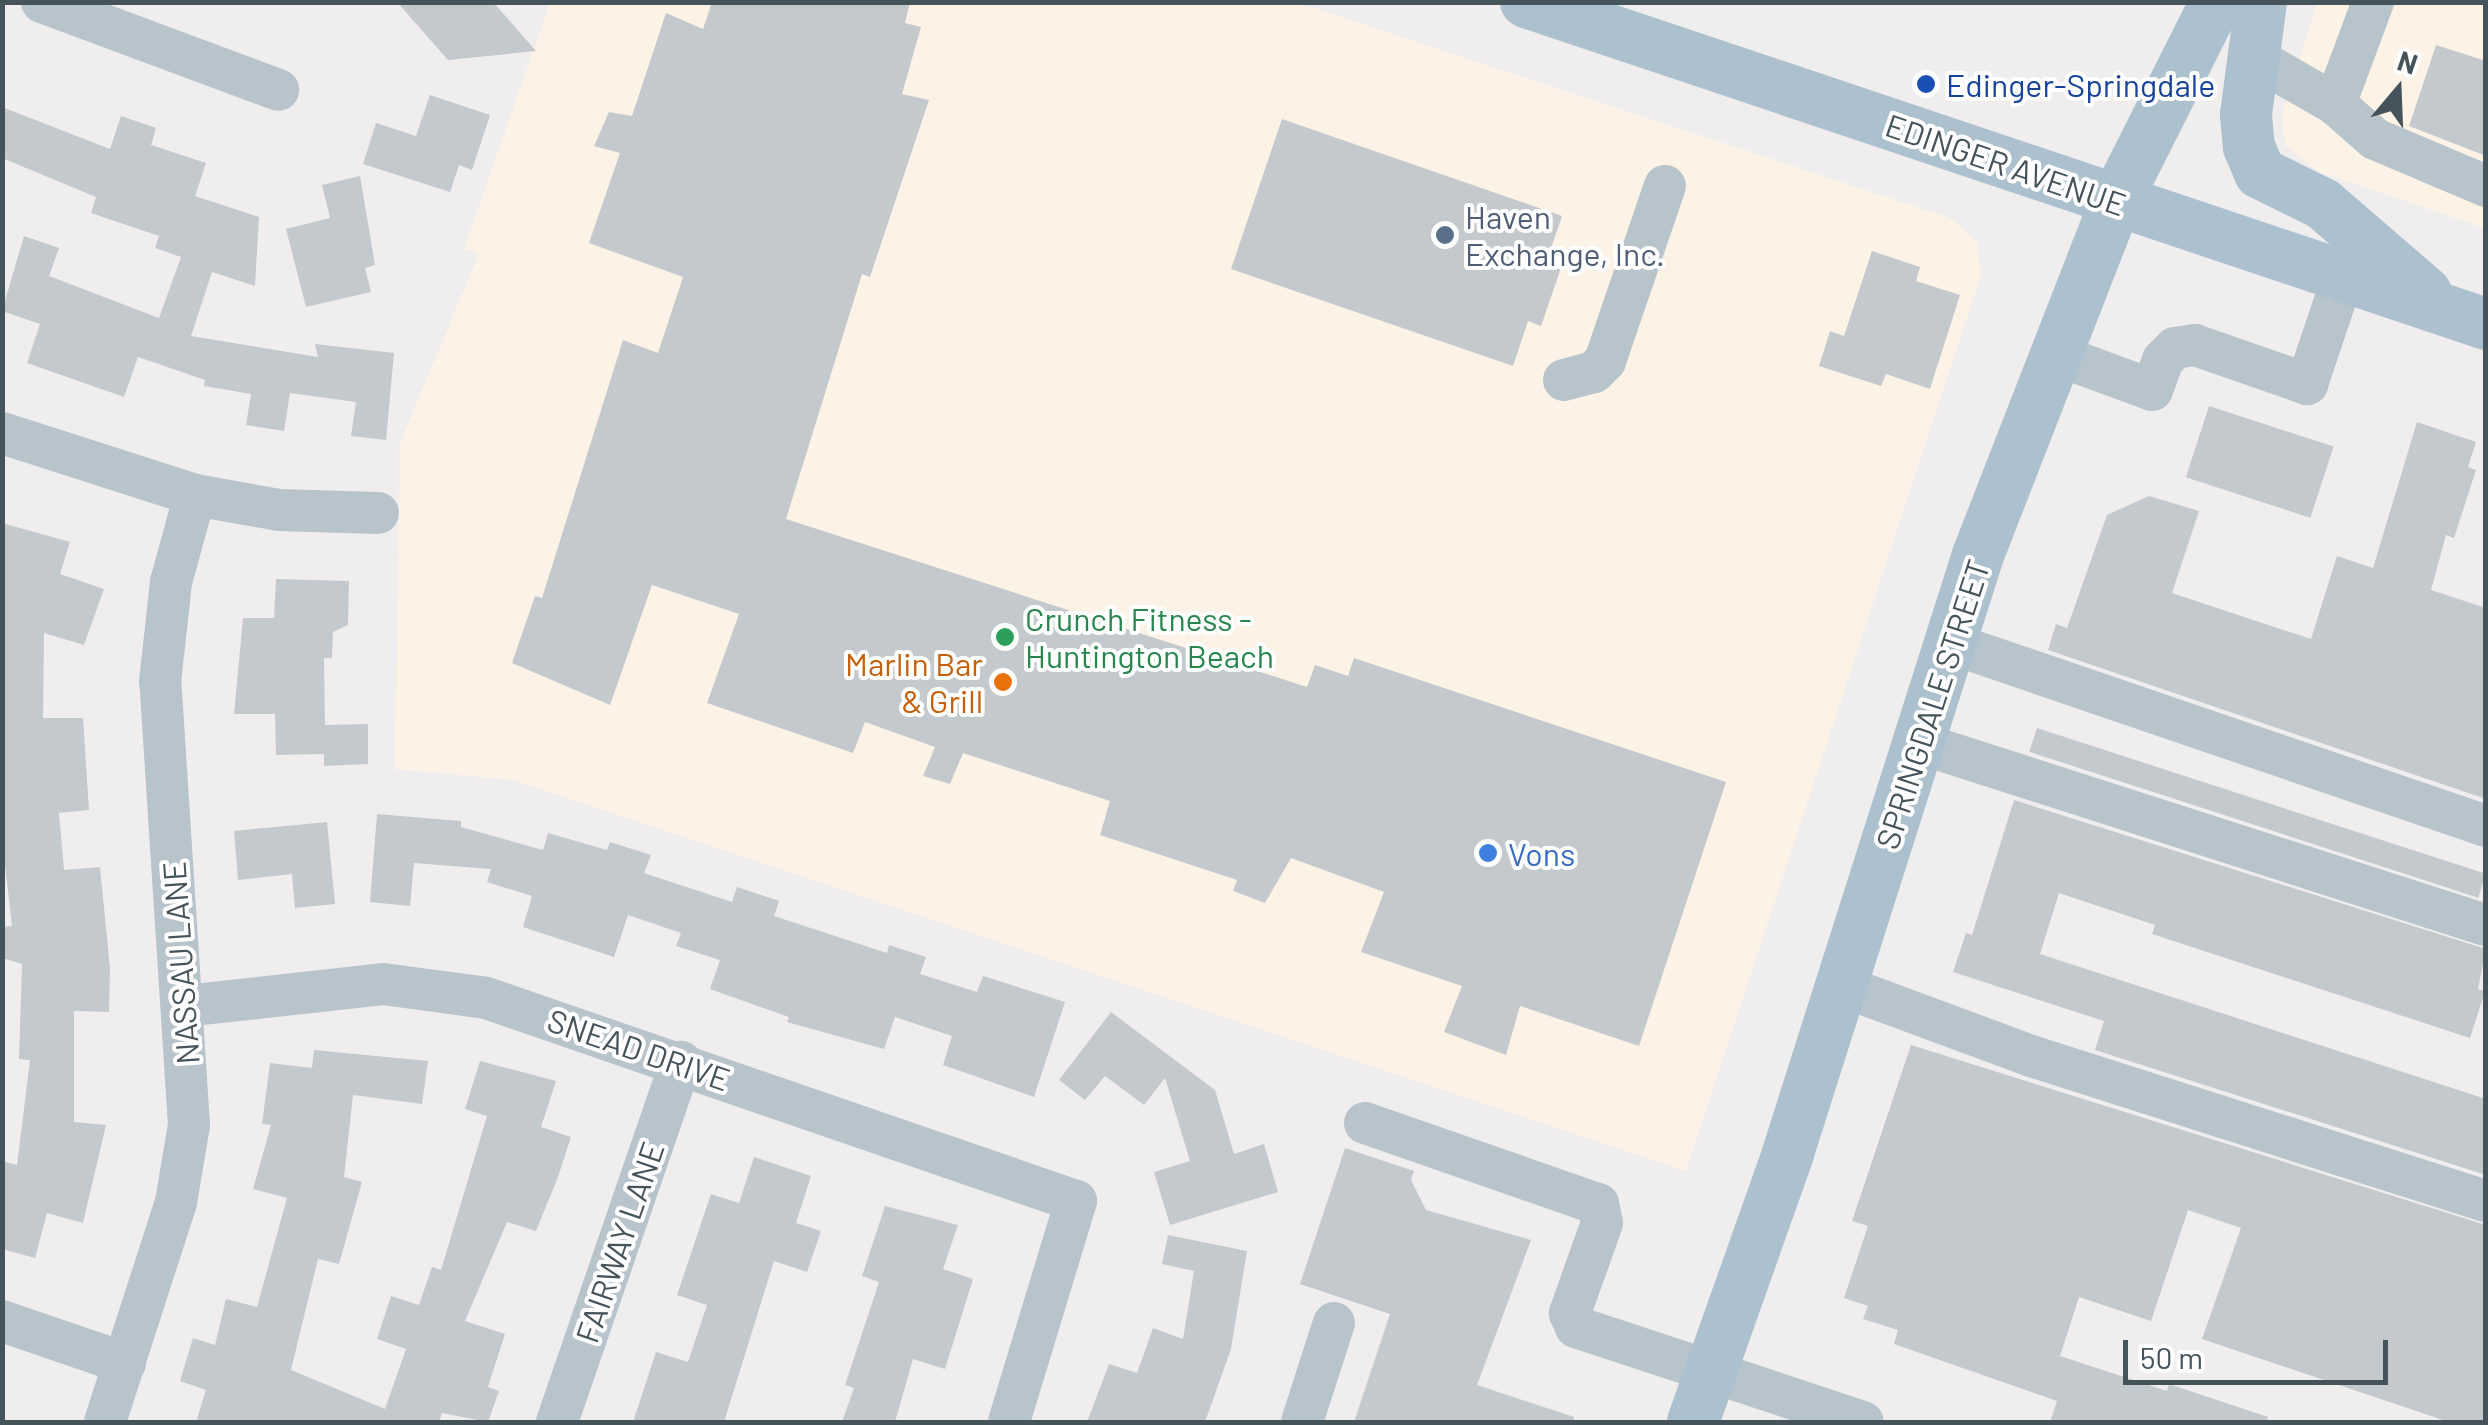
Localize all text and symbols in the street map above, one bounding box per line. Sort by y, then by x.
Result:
north arrow [2348,40,2448,140]
text: N [2393,43,2422,81]
place label: Edinger-Springdale [1946,65,2215,103]
marker: Edinger-Springdale [1915,73,1937,95]
street label: EDINGER AVENUE [1881,105,2131,223]
place label: Haven Exchange, Inc. [1465,198,1665,273]
marker: Haven Exchange, Inc. [1434,224,1456,246]
street label: SPRINGDALE STREET [1867,555,1997,853]
place label: Crunch Fitness - Huntington Beach [1025,600,1274,675]
marker: Crunch Fitness - Huntington Beach [994,626,1016,648]
place label: Marlin Bar & Grill [845,645,983,720]
marker: Marlin Bar & Grill [992,671,1014,693]
place label: Vons [1508,834,1575,872]
marker: Vons [1477,842,1499,864]
street label: NASSAU LANE [154,860,206,1066]
street label: SNEAD DRIVE [543,1000,735,1098]
street label: FAIRWAY LANE [567,1137,671,1347]
scale bar [2128,1320,2393,1382]
text: 50 m [2140,1339,2203,1375]

